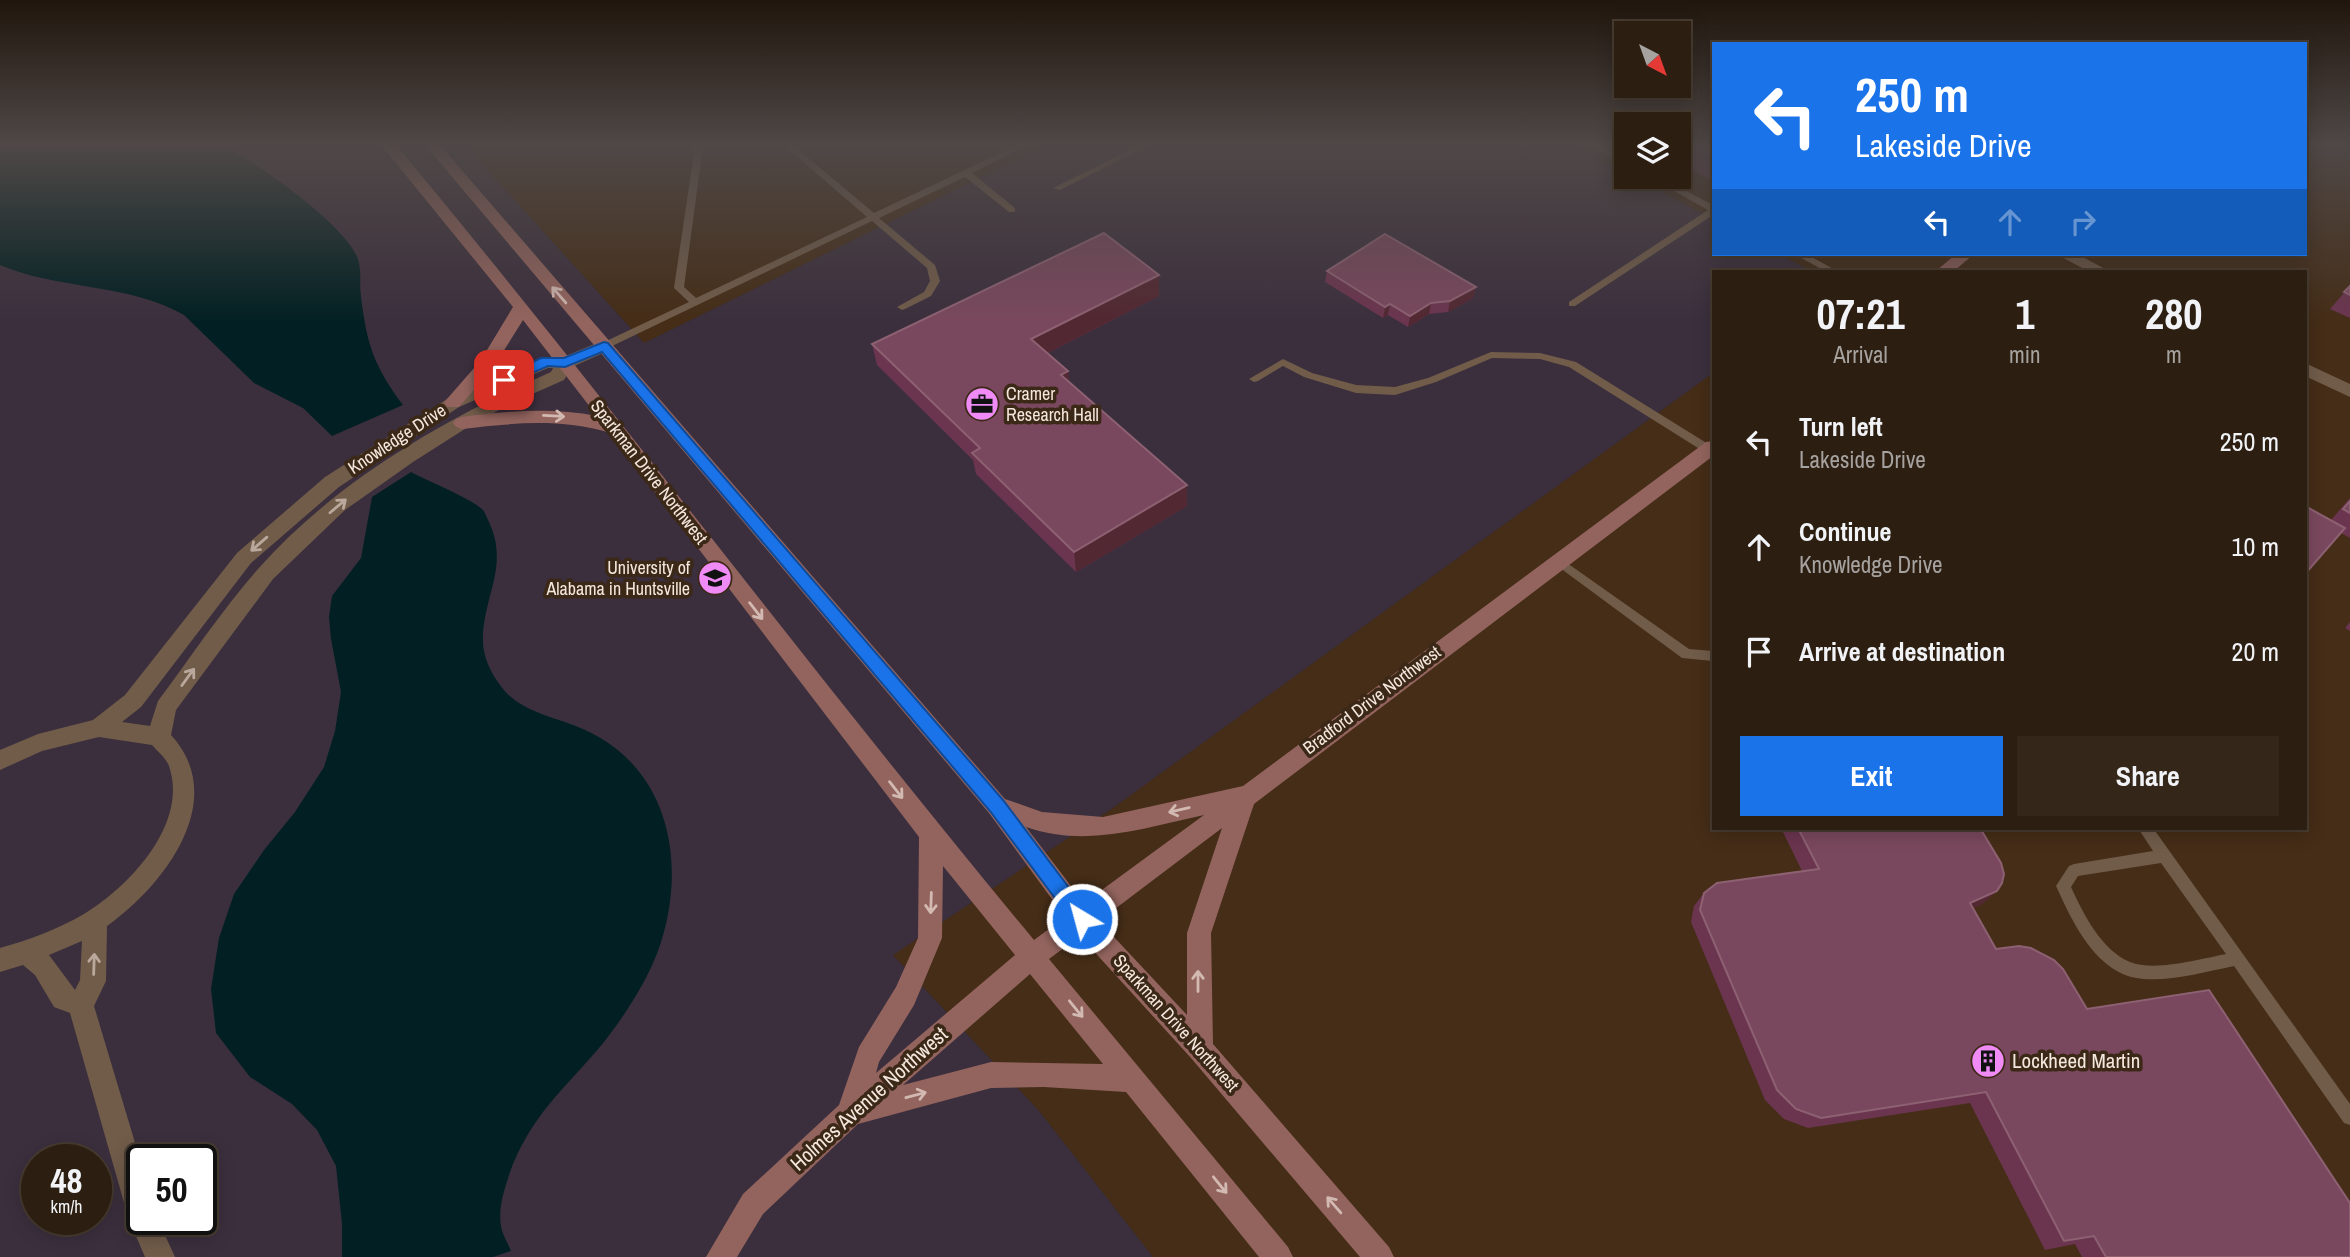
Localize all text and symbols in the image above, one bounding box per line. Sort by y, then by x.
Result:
north arrow [1614,21,1690,98]
map controls [1614,21,1691,189]
text: 250 m [1855,61,1969,127]
icon: left [1740,70,1831,161]
button: layers [1614,112,1691,189]
text: Lakeside Drive [1855,124,2031,167]
icon: left [1918,203,1956,241]
icon: ahead [1991,203,2029,241]
icon: right [2064,203,2102,241]
one-way arrow [551,286,567,304]
text: 07:21 [1817,286,1905,342]
text: 1 [2015,286,2034,342]
text: 280 [2145,286,2203,342]
text: Arrival [1833,339,1888,370]
text: min [2009,339,2041,370]
text: m [2166,339,2182,370]
pin [474,350,534,410]
icon: arrive [485,361,523,399]
place label: Cramer Research Hall [1006,381,1099,427]
office icon: Cramer Research Hall [963,385,1001,423]
street label: Sparkman Drive Northwest [585,394,714,549]
street label: Knowledge Drive [343,397,451,480]
text: Turn left [1799,409,1883,444]
one-way arrow [542,410,565,423]
icon: left [1740,423,1778,461]
text: 250 m [2220,424,2279,459]
text: Lakeside Drive [1799,444,1926,475]
one-way arrow [328,498,346,514]
text: Continue [1799,514,1891,549]
icon: ahead [1740,528,1778,566]
text: 10 m [2232,529,2279,564]
one-way arrow [251,536,269,552]
text: Knowledge Drive [1799,549,1943,580]
place label: University of Alabama in Huntsville [545,555,691,601]
school or university icon: University of Alabama in Huntsville [696,559,734,597]
one-way arrow [749,601,764,620]
icon: arrive [1740,633,1778,671]
text: Arrive at destination [1799,634,2005,669]
text: 20 m [2232,634,2279,669]
street label: Bradford Drive Northwest [1298,640,1446,760]
one-way arrow [180,667,195,686]
button: Exit [1740,736,2003,816]
button: Share [2017,736,2279,816]
one-way arrow [889,780,904,799]
one-way arrow [1168,804,1191,817]
position arrow [1045,882,1119,956]
one-way arrow [924,891,937,914]
street label: Sparkman Drive Northwest [1108,948,1245,1097]
one-way arrow [87,953,100,976]
one-way arrow [1191,969,1205,992]
one-way arrow [1069,999,1084,1017]
street label: Holmes Avenue Northwest [784,1020,954,1177]
building icon: Lockheed Martin [1969,1042,2007,1080]
place label: Lockheed Martin [2012,1046,2140,1075]
one-way arrow [904,1088,927,1101]
speed limit sign: 50 [126,1144,217,1235]
text: 48 [51,1157,82,1204]
one-way arrow [1212,1176,1227,1194]
text: km/h [51,1194,83,1219]
one-way arrow [1326,1197,1342,1215]

